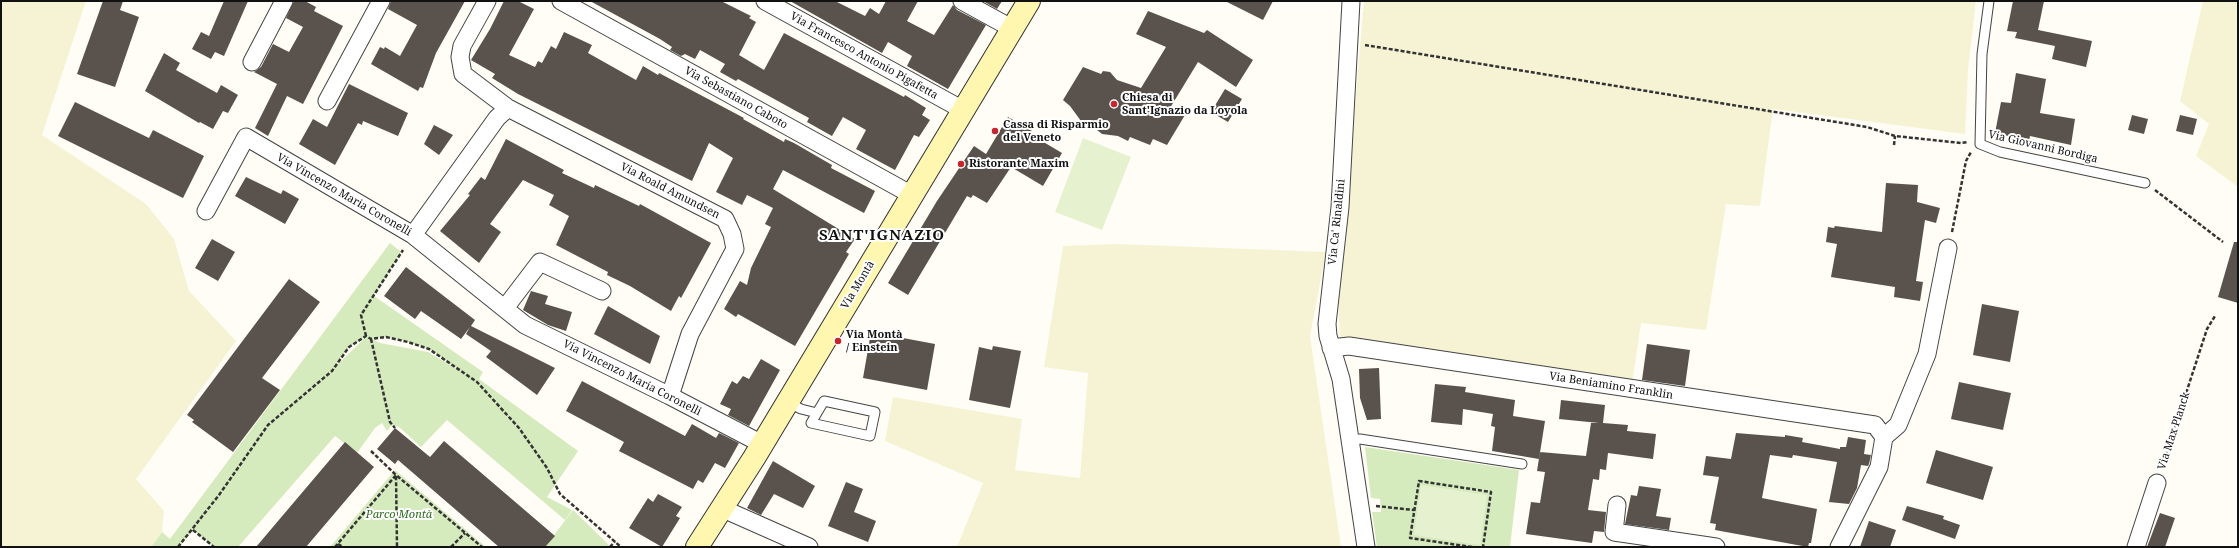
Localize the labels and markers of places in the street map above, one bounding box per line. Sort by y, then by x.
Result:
place label: Chiesa di Sant'Ignazio da Loyola [1122,91,1248,117]
marker: Chiesa di Sant'Ignazio da Loyola [1109,99,1119,109]
place label: Cassa di Risparmio del Veneto [1003,118,1109,144]
marker: Cassa di Risparmio del Veneto [990,126,1000,136]
place label: Ristorante Maxim [969,157,1069,171]
marker: Ristorante Maxim [956,159,966,169]
place label: Via Montà / Einstein [846,328,903,354]
marker: Via Montà / Einstein [833,336,843,346]

